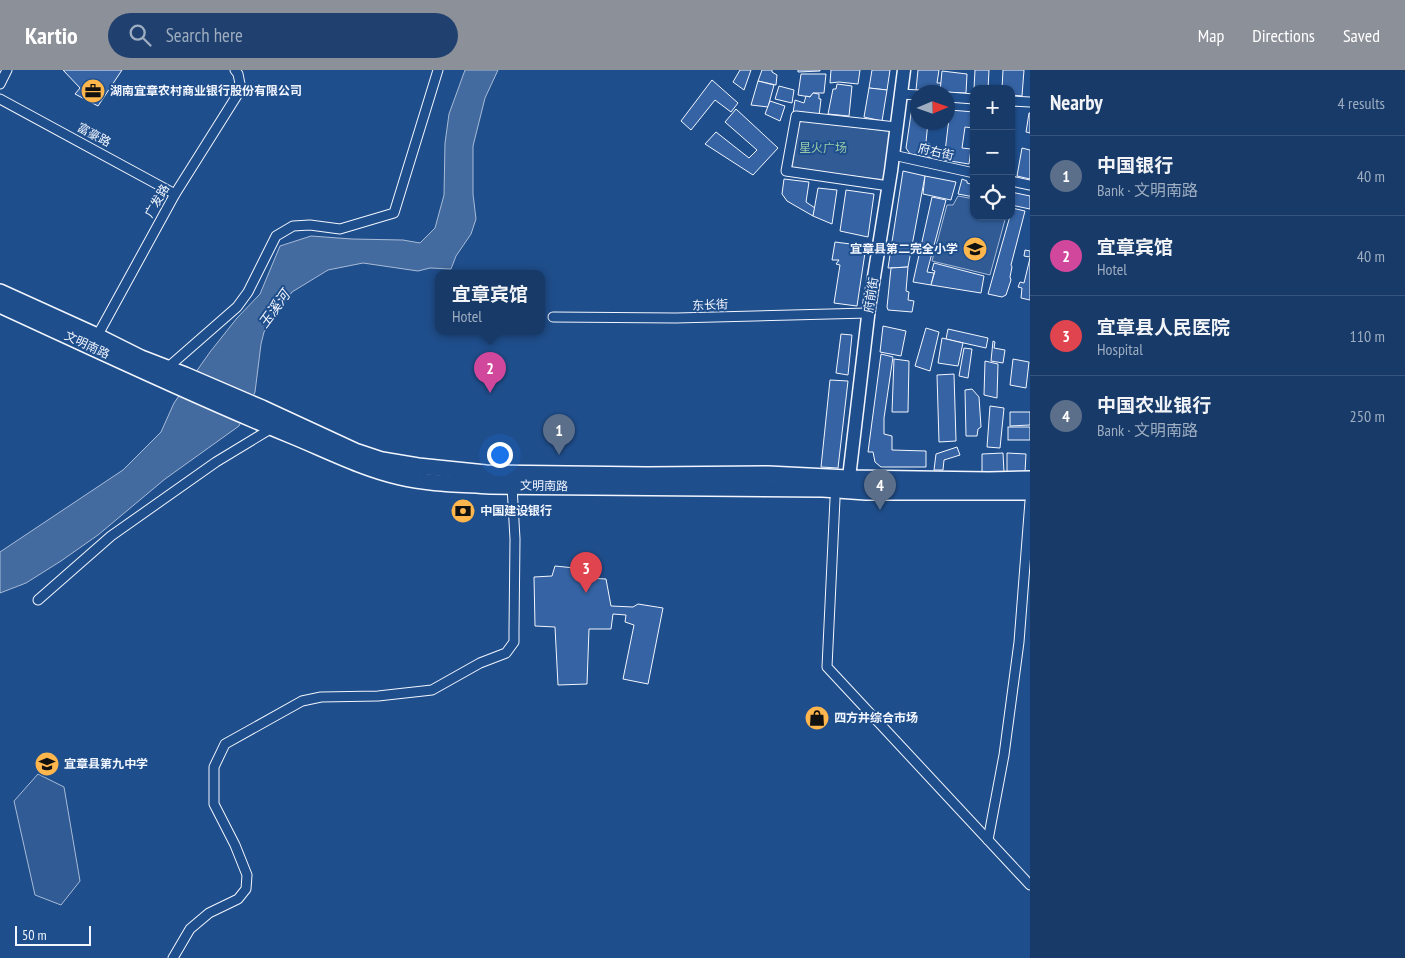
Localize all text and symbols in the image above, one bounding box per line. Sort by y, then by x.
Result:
search box [108,13,458,58]
text: Kartio [25,20,78,51]
icon: search [126,21,154,49]
text: Search here [166,23,243,47]
text: Map [1198,24,1224,47]
text: Directions [1252,24,1315,47]
text: Saved [1343,24,1380,47]
office icon: 湖南宜章农村商业银行股份有限公司 [80,78,106,104]
place label: 湖南宜章农村商业银行股份有限公司 [110,83,302,98]
north arrow [910,85,955,130]
map controls [970,85,1015,220]
button: + [970,85,1015,130]
text: Nearby [1050,89,1103,116]
text: 4 results [1338,93,1385,113]
street label: 富豪路 [75,119,114,150]
button: − [970,130,1015,175]
park label: 星火广场 [799,140,847,155]
street label: 府右街 [917,140,955,163]
text: 中国银行 [1097,153,1173,177]
text: 1 [1062,166,1070,186]
text: 40 m [1357,166,1385,186]
button: locate [970,175,1015,220]
text: Bank · 文明南路 [1097,180,1198,200]
street label: 广发路 [141,181,172,220]
text: 宜章宾馆 [1097,235,1173,259]
school or university icon: 宜章县第二完全小学 [962,236,988,262]
place label: 宜章县第二完全小学 [850,241,958,256]
text: 2 [1062,246,1070,266]
text: 40 m [1357,246,1385,266]
text: Hotel [1097,259,1127,279]
popup [435,270,545,335]
street label: 府前街 [860,276,881,314]
text: 宜章宾馆 [452,282,528,306]
water label: 玉溪河 [254,284,295,331]
street label: 东长街 [692,296,728,313]
text: Hotel [452,306,482,326]
text: 宜章县人民医院 [1097,315,1230,339]
text: 3 [1062,326,1070,346]
text: 110 m [1350,326,1385,346]
street label: 文明南路 [62,328,112,361]
text: Hospital [1097,339,1143,359]
pin: 2 [474,352,506,393]
text: 中国农业银行 [1097,393,1211,417]
text: 4 [1062,406,1070,426]
text: 250 m [1350,406,1385,426]
pin: 1 [543,414,575,455]
text: Bank · 文明南路 [1097,420,1198,440]
your location [487,442,513,468]
pin: 4 [864,469,896,510]
street label: 文明南路 [520,478,568,493]
bank icon: 中国建设银行 [450,498,476,524]
place label: 中国建设银行 [480,503,552,518]
pin: 3 [570,552,602,593]
shop icon: 四方井综合市场 [804,705,830,731]
place label: 四方井综合市场 [834,710,918,725]
school or university icon: 宜章县第九中学 [34,751,60,777]
place label: 宜章县第九中学 [64,756,148,771]
scale bar [15,923,91,946]
text: 50 m [22,926,47,944]

